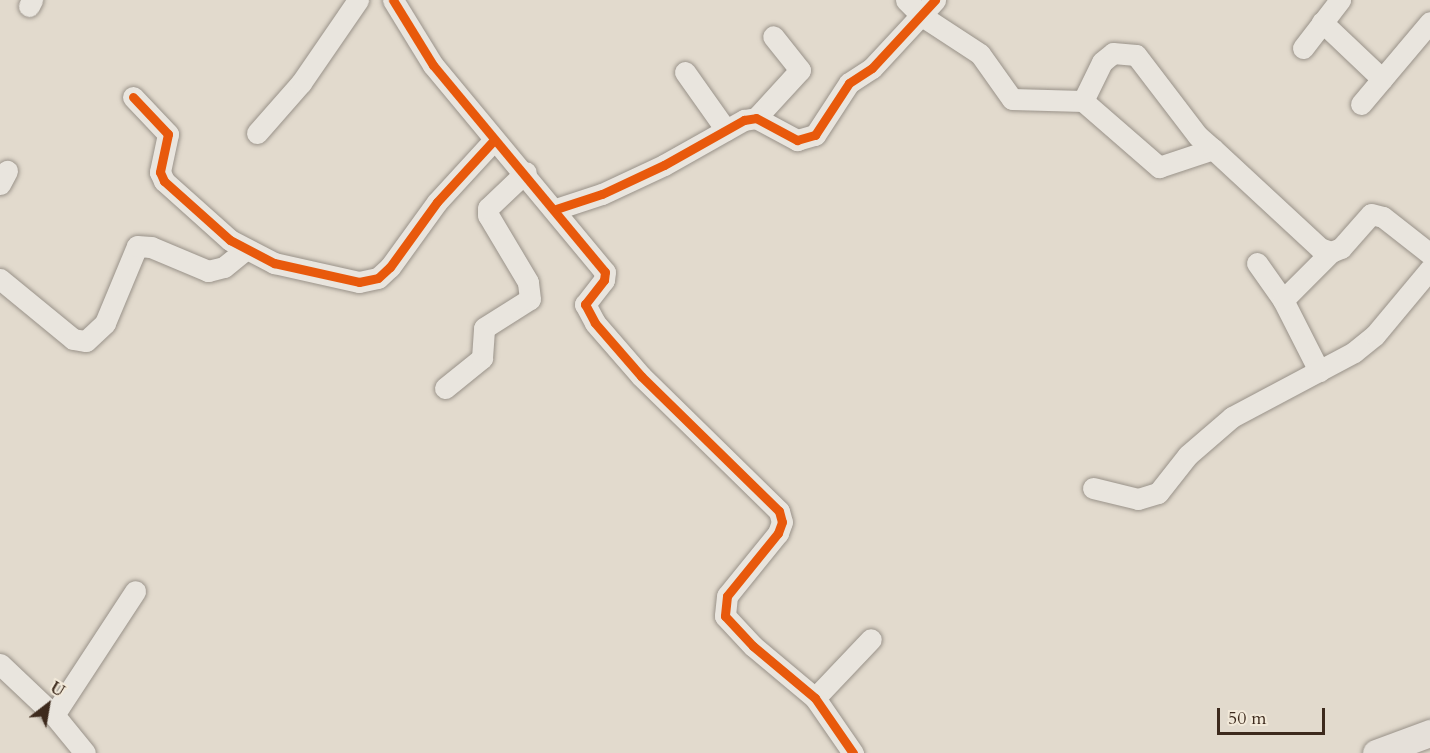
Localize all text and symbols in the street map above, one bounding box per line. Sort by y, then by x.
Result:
north arrow [18,675,78,735]
text: U [46,677,69,702]
scale bar [1220,696,1328,734]
text: 50 m [1228,706,1267,731]

